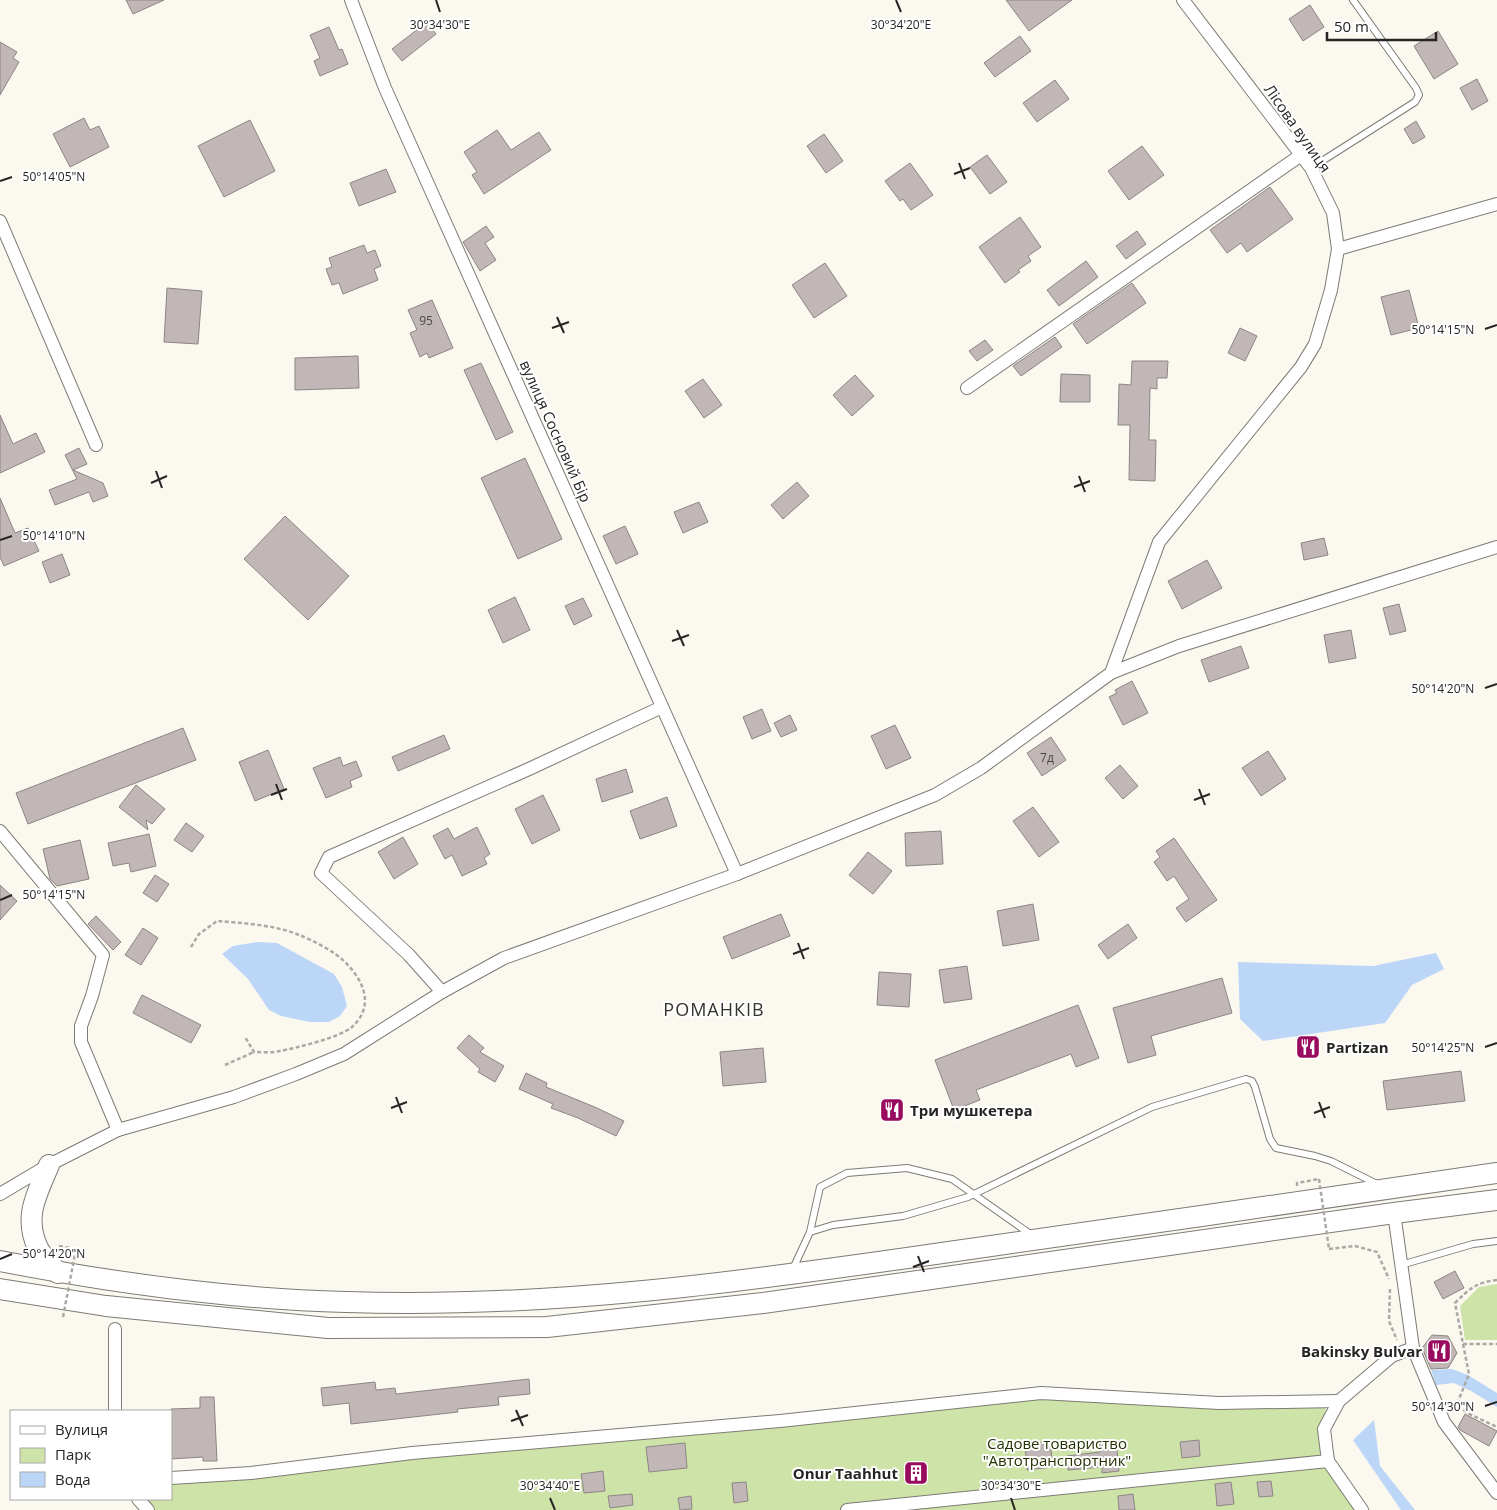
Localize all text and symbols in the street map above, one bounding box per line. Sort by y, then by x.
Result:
scale bar [1327,10,1436,42]
text: 30°34'30"E [410,16,470,33]
text: 30°34'20"E [871,16,931,33]
text: 50 m [1334,16,1369,36]
street label: Лісова вулиця [1260,80,1336,176]
text: 50°14'05"N [23,168,85,185]
house number: 95 [419,312,433,329]
text: 50°14'15"N [1412,321,1474,338]
street label: вулиця Сосновий Бір [516,357,596,505]
text: 50°14'10"N [23,527,85,544]
text: 50°14'20"N [1412,680,1474,697]
house number: 7д [1040,749,1054,766]
text: 50°14'15"N [23,886,85,903]
district label: РОМАНКІВ [663,997,765,1021]
restaurant icon: Partizan [1295,1034,1321,1060]
place label: Partizan [1326,1037,1389,1057]
text: 50°14'25"N [1412,1039,1474,1056]
restaurant icon: Три мушкетера [879,1097,905,1123]
place label: Три мушкетера [910,1100,1032,1120]
text: 50°14'20"N [23,1245,85,1262]
restaurant icon: Bakinsky Bulvar [1426,1338,1452,1364]
place label: Bakinsky Bulvar [1301,1341,1422,1361]
text: 50°14'30"N [1412,1398,1474,1415]
legend [10,1410,172,1500]
text: Вулиця [55,1419,108,1439]
park label: Садове товариство "Автотранспортник" [983,1433,1131,1470]
text: Парк [55,1444,91,1464]
building icon: Onur Taahhut [903,1460,929,1486]
place label: Onur Taahhut [793,1463,898,1483]
text: Вода [55,1469,91,1489]
text: 30°34'40"E [520,1477,580,1494]
text: 30°34'30"E [981,1477,1041,1494]

